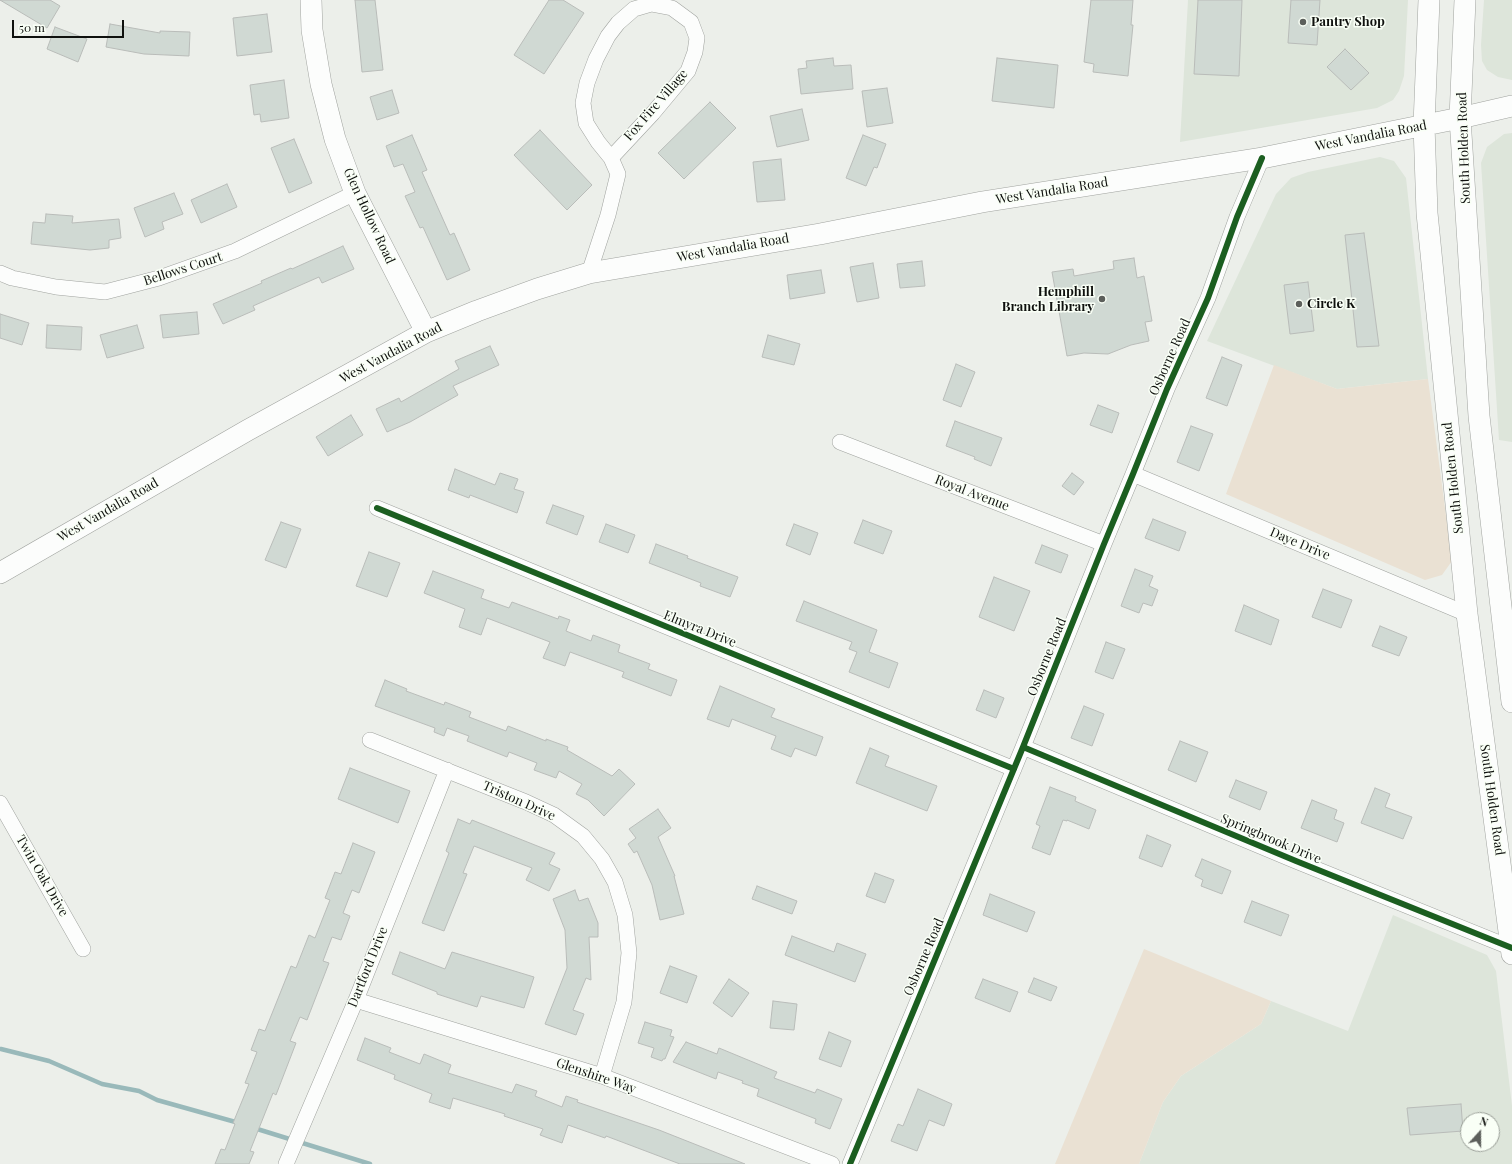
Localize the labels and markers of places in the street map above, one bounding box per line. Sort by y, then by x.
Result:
place label: Pantry Shop [1311,14,1385,30]
marker: Pantry Shop [1298,17,1308,27]
place label: Hemphill Branch Library [1002,284,1094,315]
marker: Hemphill Branch Library [1097,294,1107,304]
place label: Circle K [1307,296,1355,312]
marker: Circle K [1294,299,1304,309]

